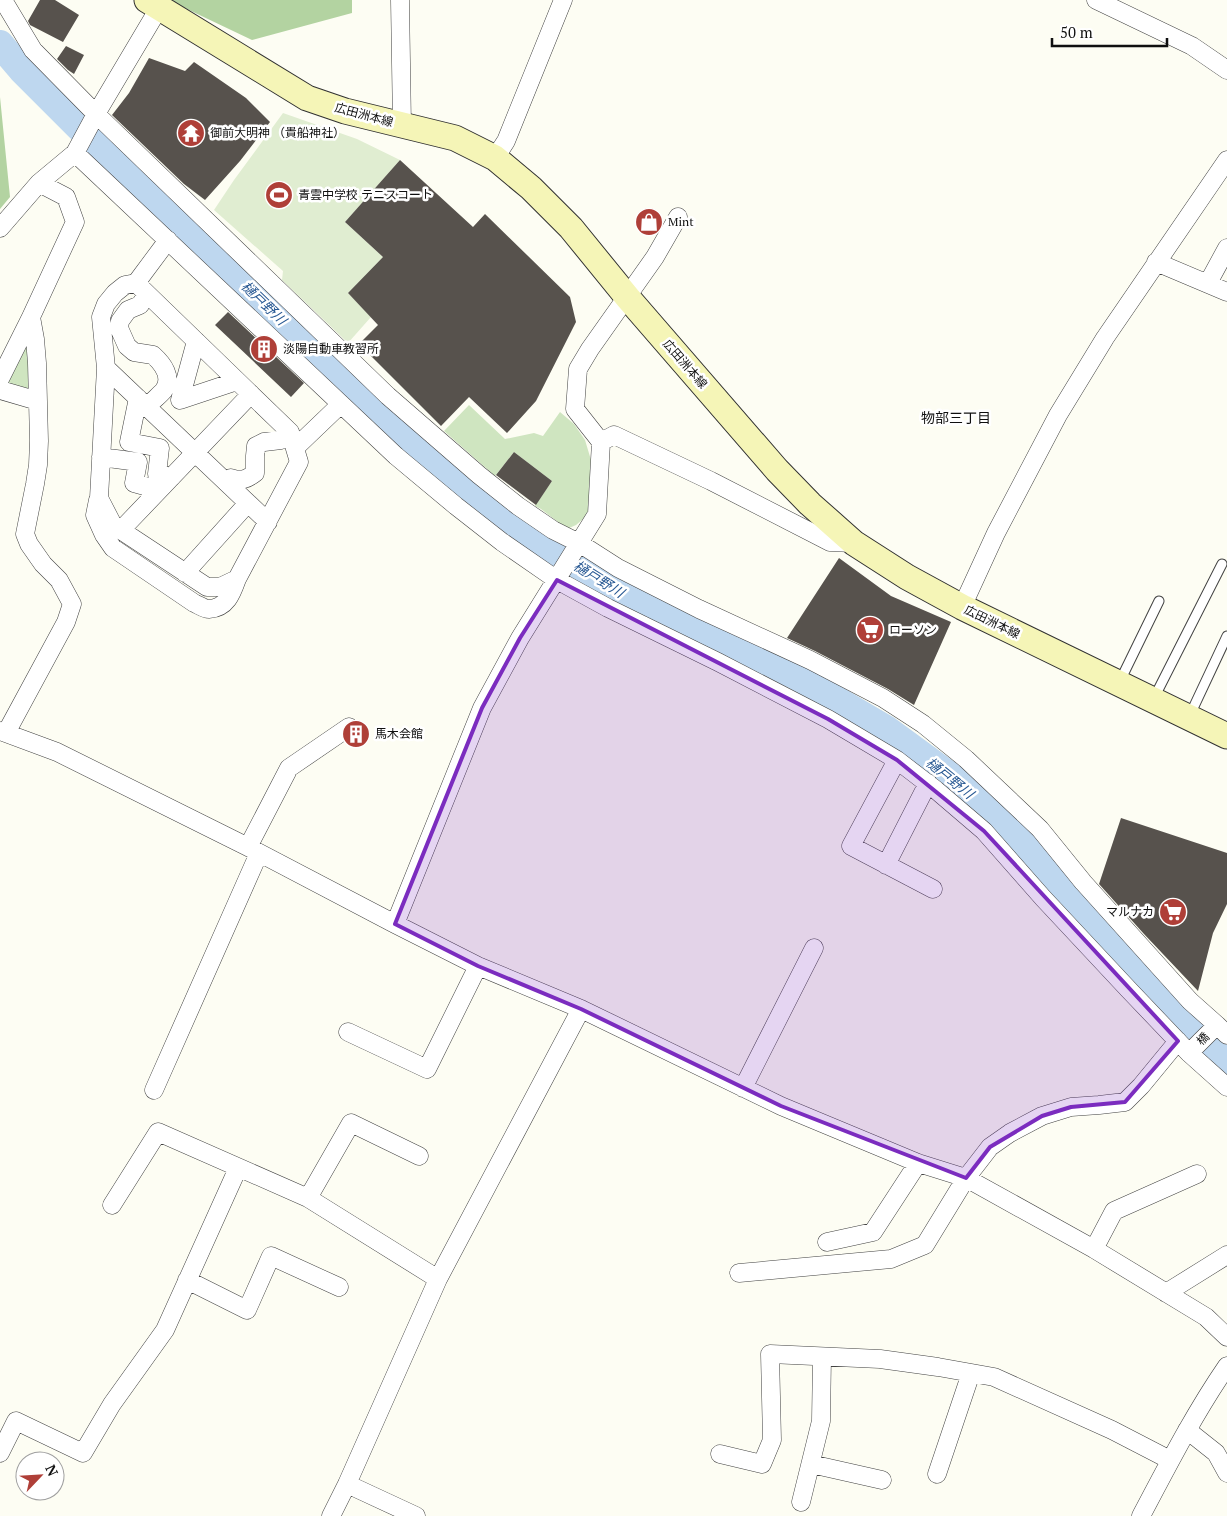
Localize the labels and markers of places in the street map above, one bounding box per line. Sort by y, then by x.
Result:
temple icon: 御前大明神 （貴船神社） [176,118,206,148]
place label: 御前大明神 （貴船神社） [210,125,345,140]
sports icon: 青雲中学校 テニスコート [264,180,294,210]
place label: 青雲中学校 テニスコート [298,187,433,202]
shop icon: Mint [634,207,664,237]
place label: Mint [668,214,694,229]
building icon: 淡陽自動車教習所 [249,334,279,364]
place label: 淡陽自動車教習所 [283,341,379,356]
supermarket icon: ローソン [855,615,885,645]
place label: ローソン [889,622,937,637]
building icon: 馬木会館 [341,719,371,749]
place label: 馬木会館 [375,726,423,741]
supermarket icon: マルナカ [1158,897,1188,927]
place label: マルナカ [1106,904,1154,919]

